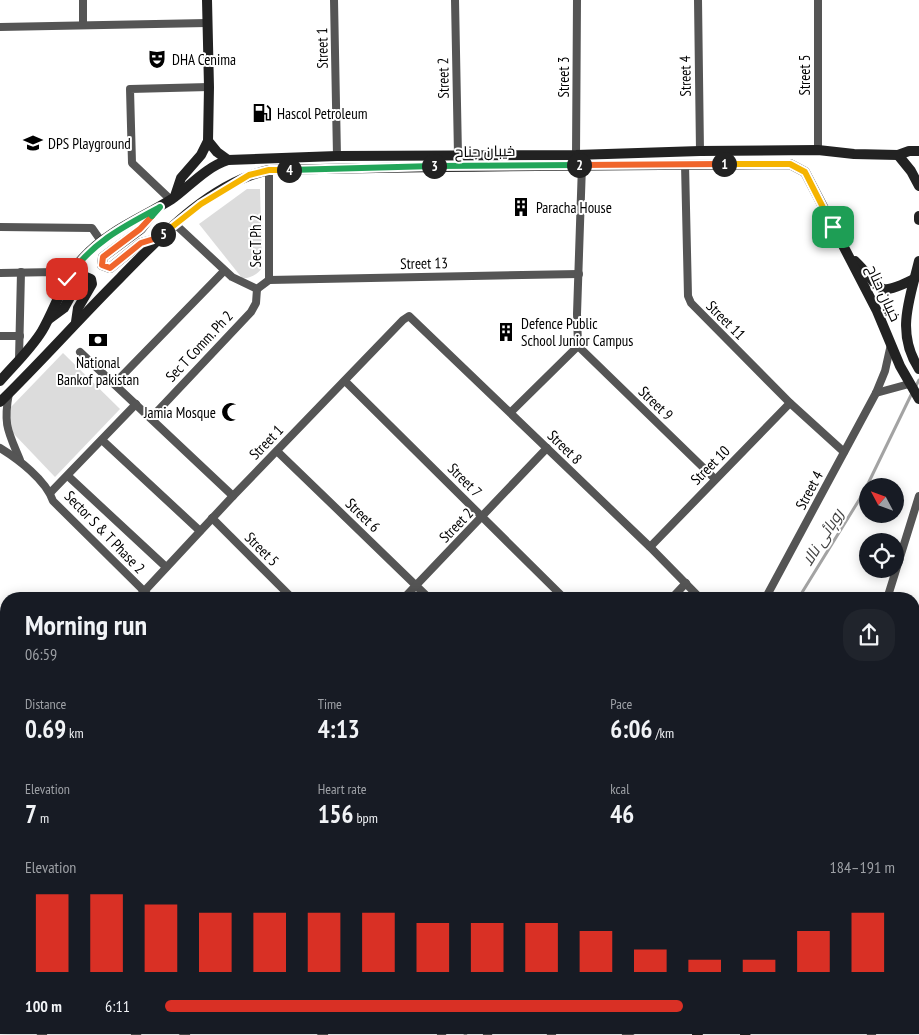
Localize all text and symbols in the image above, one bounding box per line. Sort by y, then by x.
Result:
street label: Street 1 [312,27,332,69]
theatre icon: DHA Cenima [146,48,168,70]
place label: DHA Cenima [172,50,236,69]
street label: Street 4 [675,55,695,97]
street label: Street 5 [795,55,814,95]
street label: Street 2 [433,57,453,99]
street label: Street 3 [554,57,573,97]
fuel station icon: Hascol Petroleum [251,102,273,124]
place label: Hascol Petroleum [277,104,368,123]
school or university icon: DPS Playground [22,132,44,154]
place label: DPS Playground [48,134,131,153]
street label: خیبان جناح [455,141,516,163]
pin: 2 [566,152,592,178]
pin: 1 [712,152,736,176]
pin: 3 [422,154,446,178]
text: 1 [721,155,728,173]
text: 2 [576,156,583,174]
text: 3 [431,157,438,175]
pin: 4 [276,158,302,182]
text: 4 [286,161,293,179]
building icon: Paracha House [510,196,532,218]
place label: Paracha House [536,198,612,217]
pin [812,206,854,248]
icon: arrive [819,213,847,241]
street label: Sec T Ph 2 [246,214,265,268]
pin: 5 [150,222,176,246]
text: 5 [160,225,167,243]
street label: Street 13 [400,253,448,273]
pin [46,258,88,300]
street label: خیبان جناح [861,262,905,325]
icon: check [53,265,81,293]
street label: Street 11 [702,296,750,344]
street label: Sec T Comm. Ph 2 [161,306,237,386]
place label: Defence Public School Junior Campus [521,314,633,350]
building icon: Defence Public School Junior Campus [495,321,517,343]
bank icon: National Bankof pakistan [87,329,109,351]
place label: National Bankof pakistan [57,353,139,389]
street label: Street 9 [635,382,677,424]
mosque icon: Jamia Mosque [220,401,242,423]
place label: Jamia Mosque [143,403,216,422]
street label: Street 1 [245,421,287,463]
street label: Street 8 [544,426,586,468]
street label: Street 10 [686,441,734,489]
street label: Street 7 [444,459,486,501]
street label: Street 4 [791,467,827,513]
north arrow [859,478,904,522]
map controls [859,478,904,578]
street label: Sector S & T Phase 2 [61,487,149,577]
street label: Street 6 [342,494,385,536]
water label: روہائی نالا [797,503,849,570]
street label: Street 2 [435,504,477,546]
street label: Street 5 [241,528,283,570]
button: locate [859,533,904,578]
text: Morning run [25,606,147,643]
button: share [843,609,895,661]
text: 06:59 [25,644,57,664]
text: Distance [25,695,66,713]
text: Time [318,695,342,713]
text: Pace [610,695,632,713]
text: 0.69 [25,713,66,745]
text: 4:13 [318,713,360,745]
text: 6:06 [610,713,652,745]
text: km [66,724,84,742]
text: /km [652,724,674,742]
text: Elevation [25,780,70,798]
text: Heart rate [318,780,367,798]
text: kcal [610,780,629,798]
text: 7 [25,798,37,830]
text: 156 [318,798,354,830]
text: 46 [610,798,634,830]
text: m [37,809,49,827]
text: bpm [354,809,378,827]
text: Elevation [25,857,76,877]
text: 184–191 m [830,857,895,877]
text: 100 m [25,996,62,1016]
text: 6:11 [105,996,130,1016]

